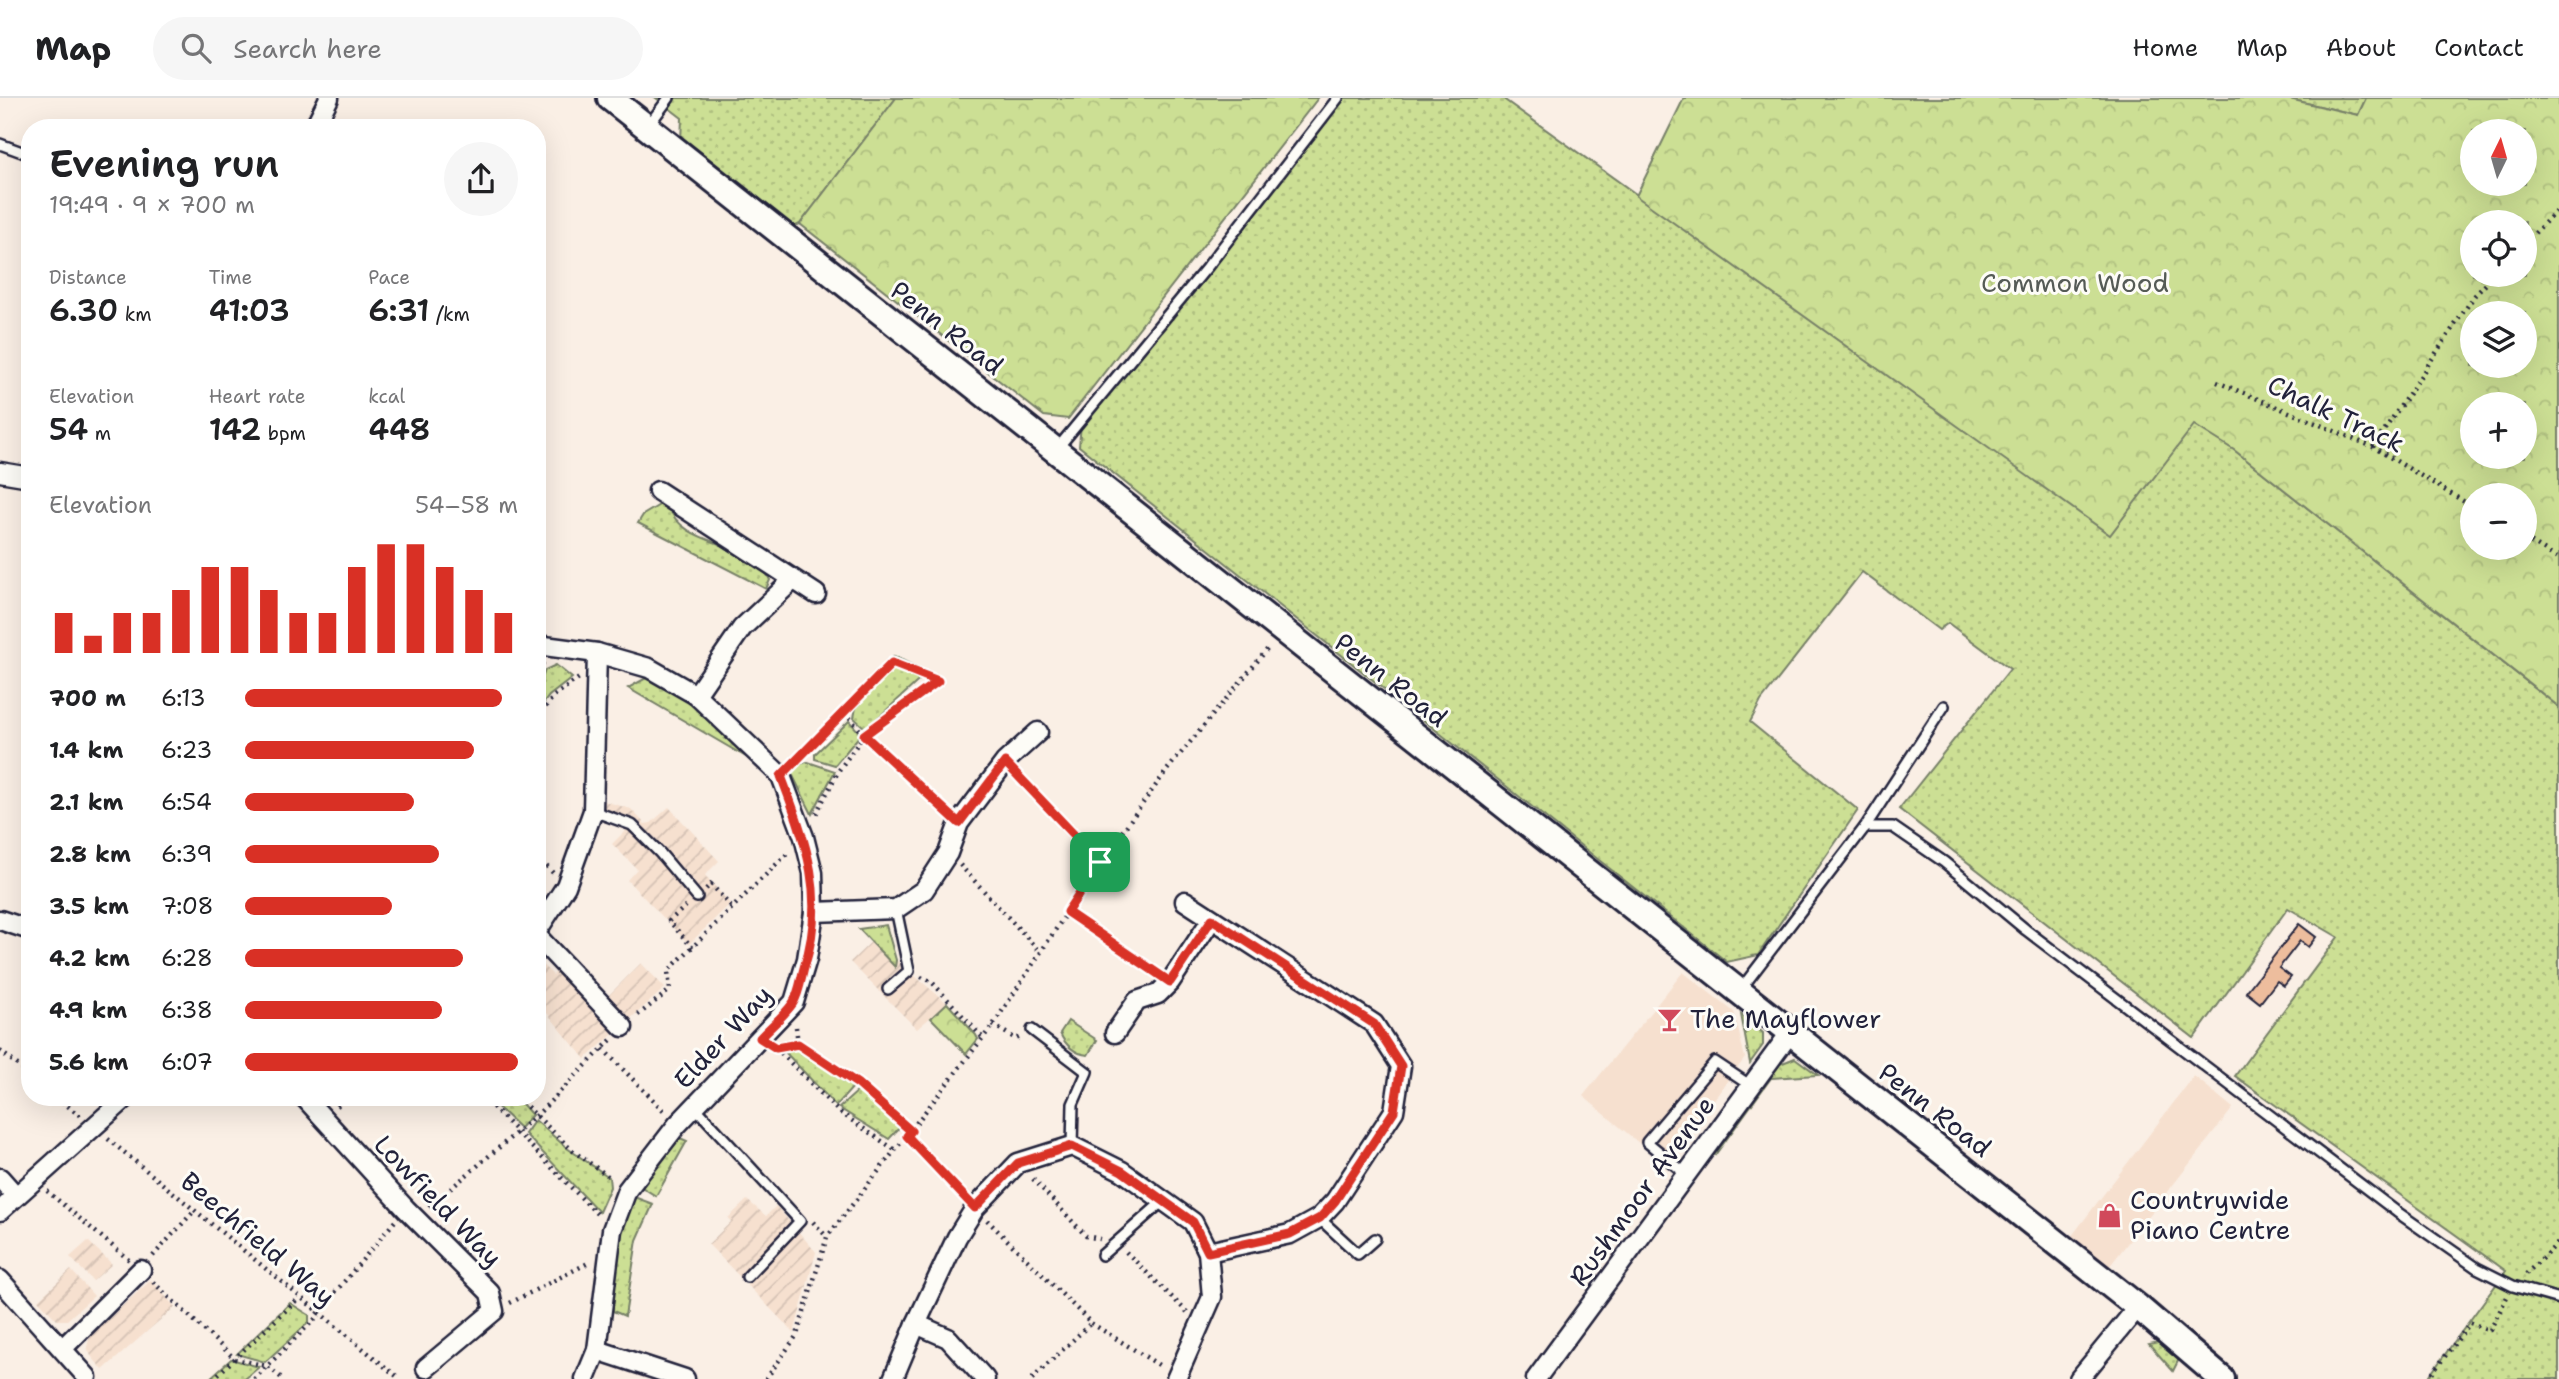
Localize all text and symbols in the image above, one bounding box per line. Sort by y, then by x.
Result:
search box [153,17,643,80]
text: Map [35,26,111,71]
icon: search [177,29,215,67]
text: Search here [233,31,382,66]
text: Home [2132,32,2198,64]
text: Map [2236,32,2288,64]
text: About [2326,32,2396,64]
text: Contact [2434,32,2524,64]
north arrow [2460,119,2538,196]
map controls [2460,119,2537,560]
text: Evening run [49,138,279,189]
button: share [444,142,518,216]
text: 19:49 · 9 × 700 m [49,190,255,220]
button: locate [2460,210,2537,287]
text: Distance [49,265,127,290]
text: Time [209,265,252,290]
text: Pace [368,265,410,290]
park label: Common Wood [1981,265,2169,300]
street label: Penn Road [884,272,1011,383]
text: 6.30 [49,290,118,331]
text: 41:03 [209,290,290,331]
text: 6:31 [368,290,430,331]
button: layers [2460,301,2537,378]
text: km [118,302,152,327]
text: /km [430,302,470,327]
street label: Chalk Track [2262,367,2410,461]
text: Elevation [49,384,134,409]
text: Heart rate [209,384,305,409]
text: kcal [368,384,405,409]
button: + [2460,392,2537,469]
text: 54 [49,409,88,450]
text: 142 [209,409,261,450]
text: 448 [368,409,431,450]
text: m [88,421,111,446]
text: bpm [261,421,306,446]
button: − [2460,483,2537,560]
text: Elevation [49,490,152,520]
text: 54–58 m [415,490,518,520]
street label: Penn Road [1328,624,1455,735]
text: 700 m [49,683,126,713]
text: 6:13 [161,683,206,713]
text: 1.4 km [49,735,123,765]
text: 6:23 [161,735,212,765]
text: 2.1 km [49,787,123,817]
text: 6:54 [161,787,212,817]
pin [1070,832,1130,892]
text: 2.8 km [49,839,131,869]
text: 6:39 [161,839,212,869]
icon: arrive [1081,843,1119,881]
text: 3.5 km [49,891,129,921]
text: 7:08 [161,891,214,921]
text: 4.2 km [49,943,130,973]
text: 6:28 [161,943,213,973]
street label: Elder Way [666,977,780,1096]
text: 4.9 km [49,995,127,1025]
text: 6:38 [161,995,213,1025]
place label: The Mayflower [1690,1001,1881,1036]
bar icon: The Mayflower [1656,1005,1684,1033]
text: 5.6 km [49,1047,128,1077]
text: 6:07 [161,1047,213,1077]
street label: Penn Road [1872,1054,1999,1165]
street label: Rushmoor Avenue [1561,1089,1722,1293]
street label: Lowfield Way [366,1127,510,1274]
street label: Beechfield Way [174,1164,343,1314]
place label: Countrywide Piano Centre [2130,1182,2291,1247]
shop icon: Countrywide Piano Centre [2096,1201,2124,1229]

